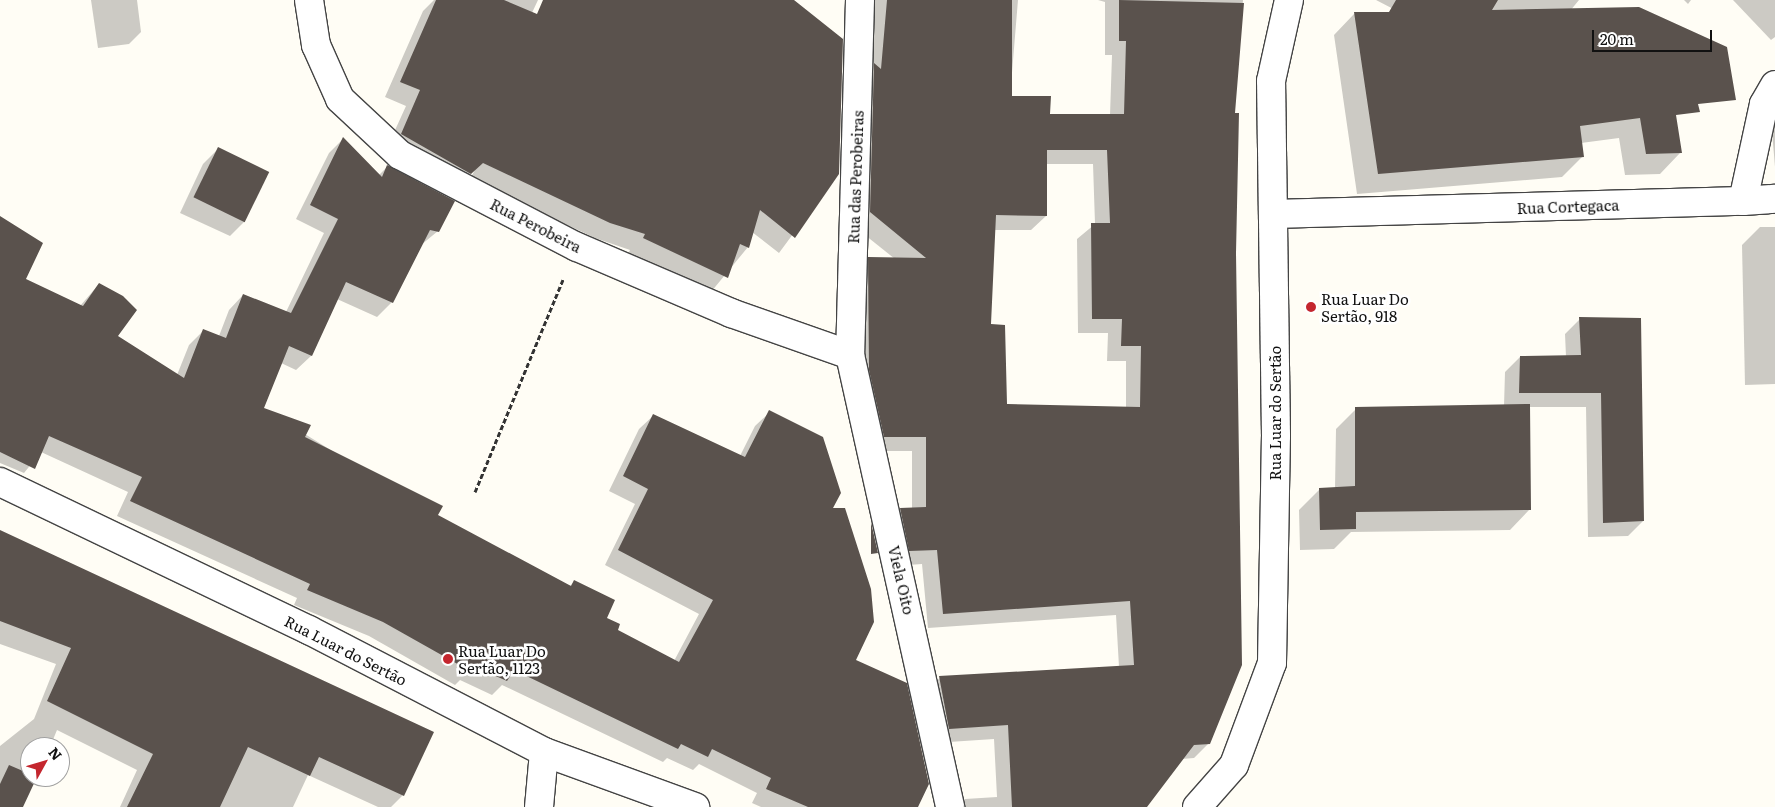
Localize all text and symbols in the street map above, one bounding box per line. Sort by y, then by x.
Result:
scale bar [1595,20,1715,52]
text: 20 m [1600,27,1634,50]
street label: Rua das Perobeiras [844,110,866,244]
street label: Rua Perobeira [487,194,585,256]
street label: Rua Cortegaca [1516,195,1620,217]
place label: Rua Luar Do Sertão, 918 [1321,289,1409,324]
marker: Rua Luar Do Sertão, 918 [1305,301,1317,313]
street label: Rua Luar do Sertão [1266,346,1284,480]
street label: Viela Oito [885,544,919,616]
street label: Rua Luar do Sertão [282,611,410,689]
place label: Rua Luar Do Sertão, 1123 [458,641,546,676]
marker: Rua Luar Do Sertão, 1123 [442,653,454,665]
north arrow [20,737,70,787]
text: N [44,742,67,764]

